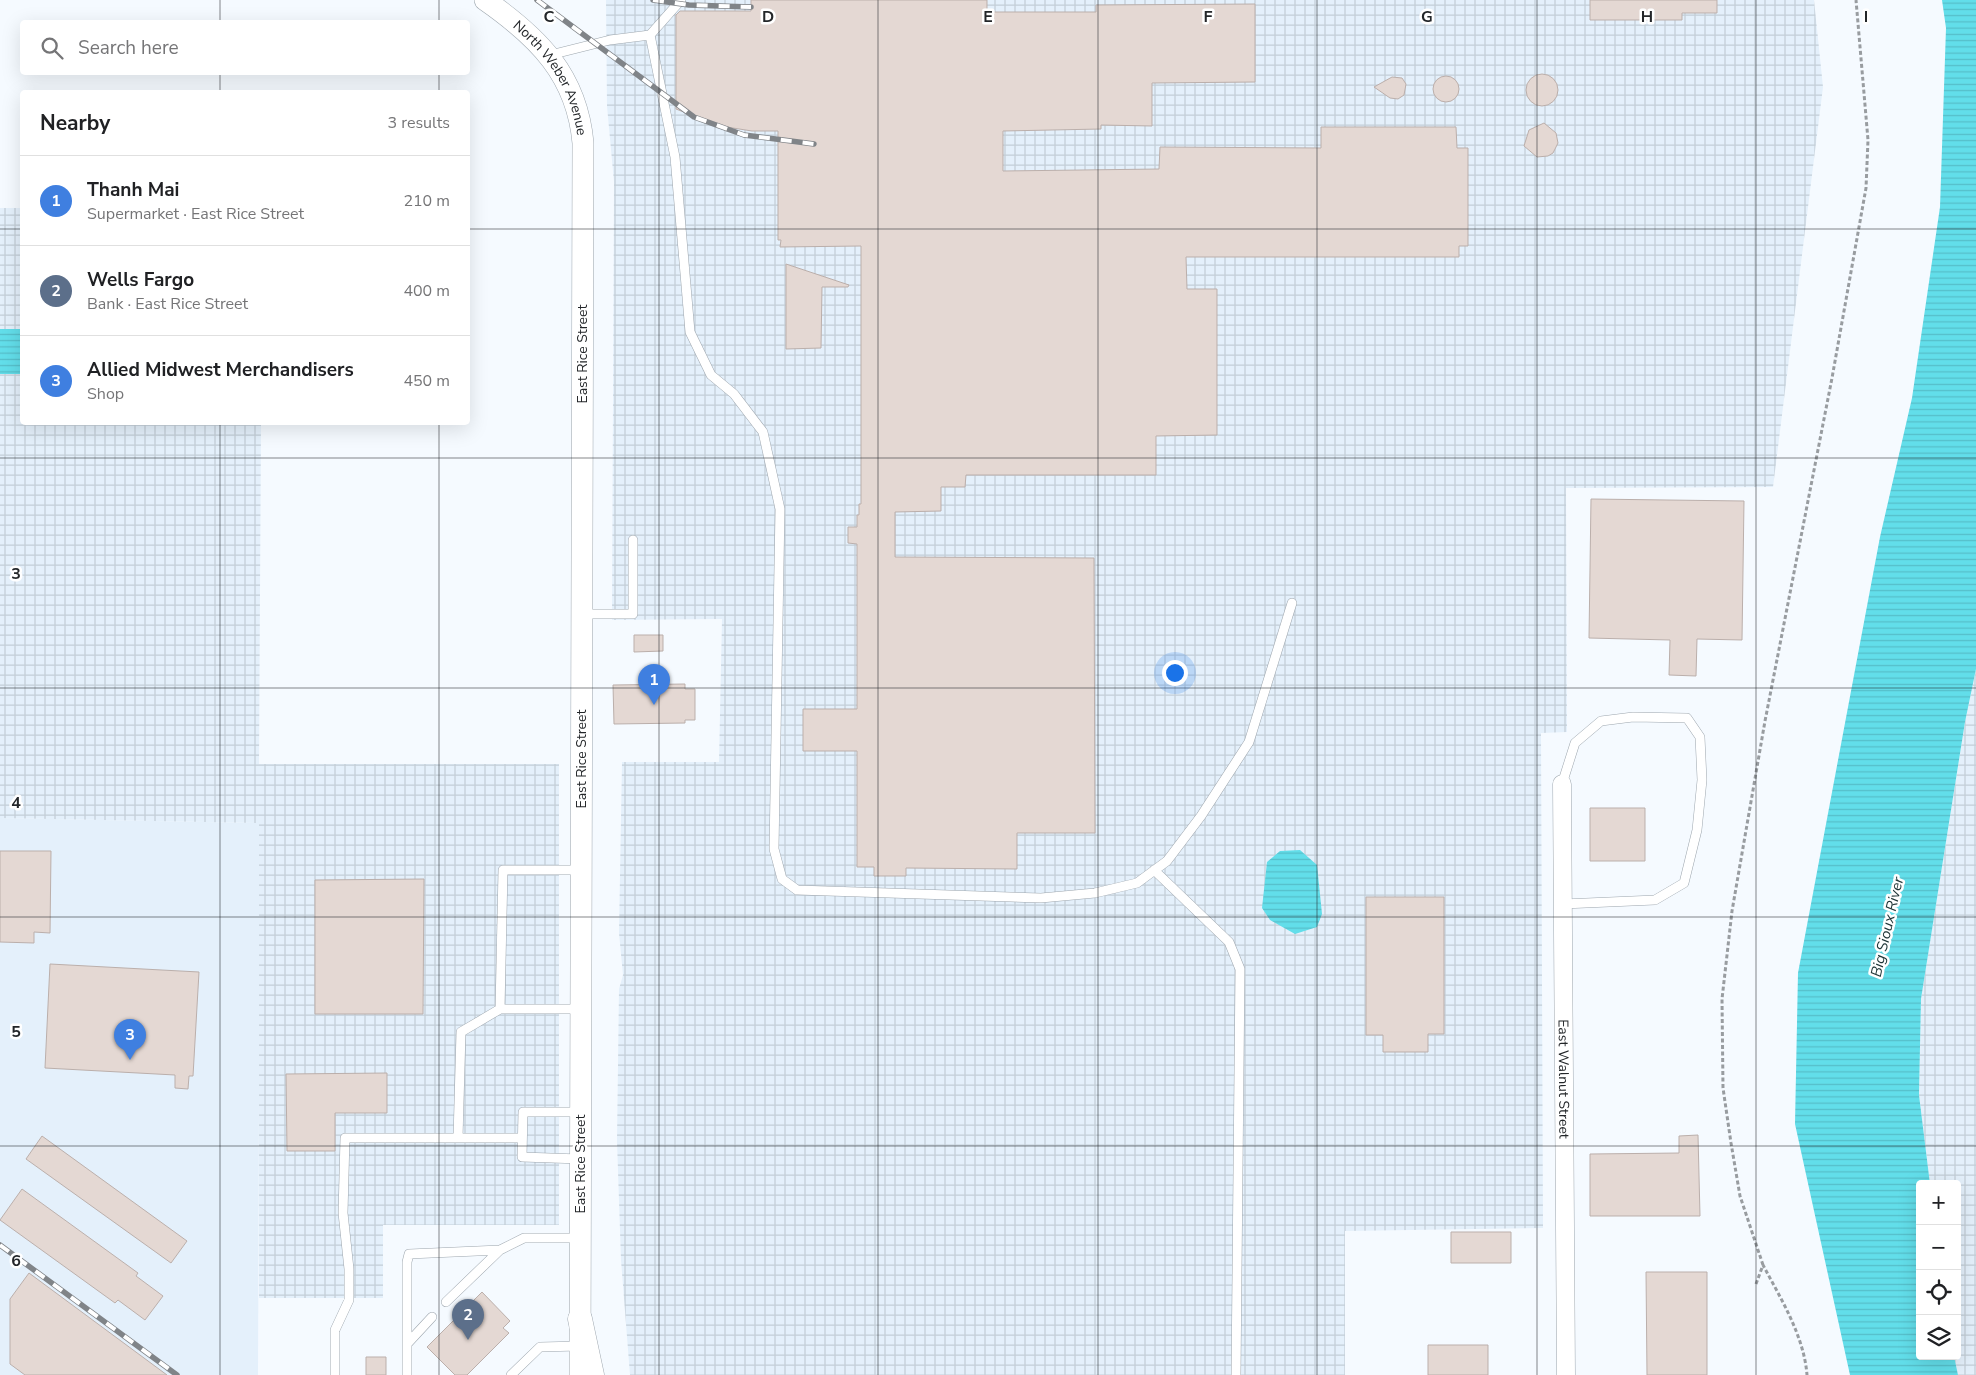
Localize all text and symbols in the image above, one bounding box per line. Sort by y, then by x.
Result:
text: C [544,6,555,28]
text: D [762,6,774,28]
text: E [983,6,993,28]
text: F [1204,6,1213,28]
text: G [1421,6,1433,28]
text: H [1641,6,1653,28]
text: I [1864,6,1868,28]
street label: North Weber Avenue [509,16,591,137]
search box [20,20,470,75]
icon: search [38,34,66,62]
text: Search here [78,35,179,61]
text: Nearby [40,109,110,137]
text: 3 results [388,112,450,134]
text: Thanh Mai [87,177,179,203]
text: 1 [51,190,61,212]
text: 210 m [403,190,450,212]
text: Supermarket · East Rice Street [87,203,304,225]
text: Wells Fargo [87,267,194,293]
text: 2 [51,280,61,302]
text: 400 m [403,280,450,302]
text: Bank · East Rice Street [87,293,248,315]
street label: East Rice Street [573,304,592,403]
text: Allied Midwest Merchandisers [87,357,354,383]
text: 3 [51,370,61,392]
text: 450 m [403,370,450,392]
text: Shop [87,383,124,405]
text: 3 [11,563,21,585]
your location [1162,660,1188,686]
pin: 1 [638,664,670,705]
street label: East Rice Street [572,709,591,808]
text: 4 [11,792,21,814]
water label: Big Sioux River [1866,874,1908,979]
pin: 3 [114,1019,146,1060]
street label: East Walnut Street [1554,1019,1573,1139]
text: 5 [11,1021,21,1043]
street label: East Rice Street [571,1114,590,1213]
map controls [1916,1180,1961,1360]
button: + [1916,1180,1961,1225]
button: − [1916,1225,1961,1270]
text: 6 [11,1250,21,1272]
button: locate [1916,1270,1961,1315]
pin: 2 [452,1299,484,1340]
button: layers [1916,1315,1961,1360]

